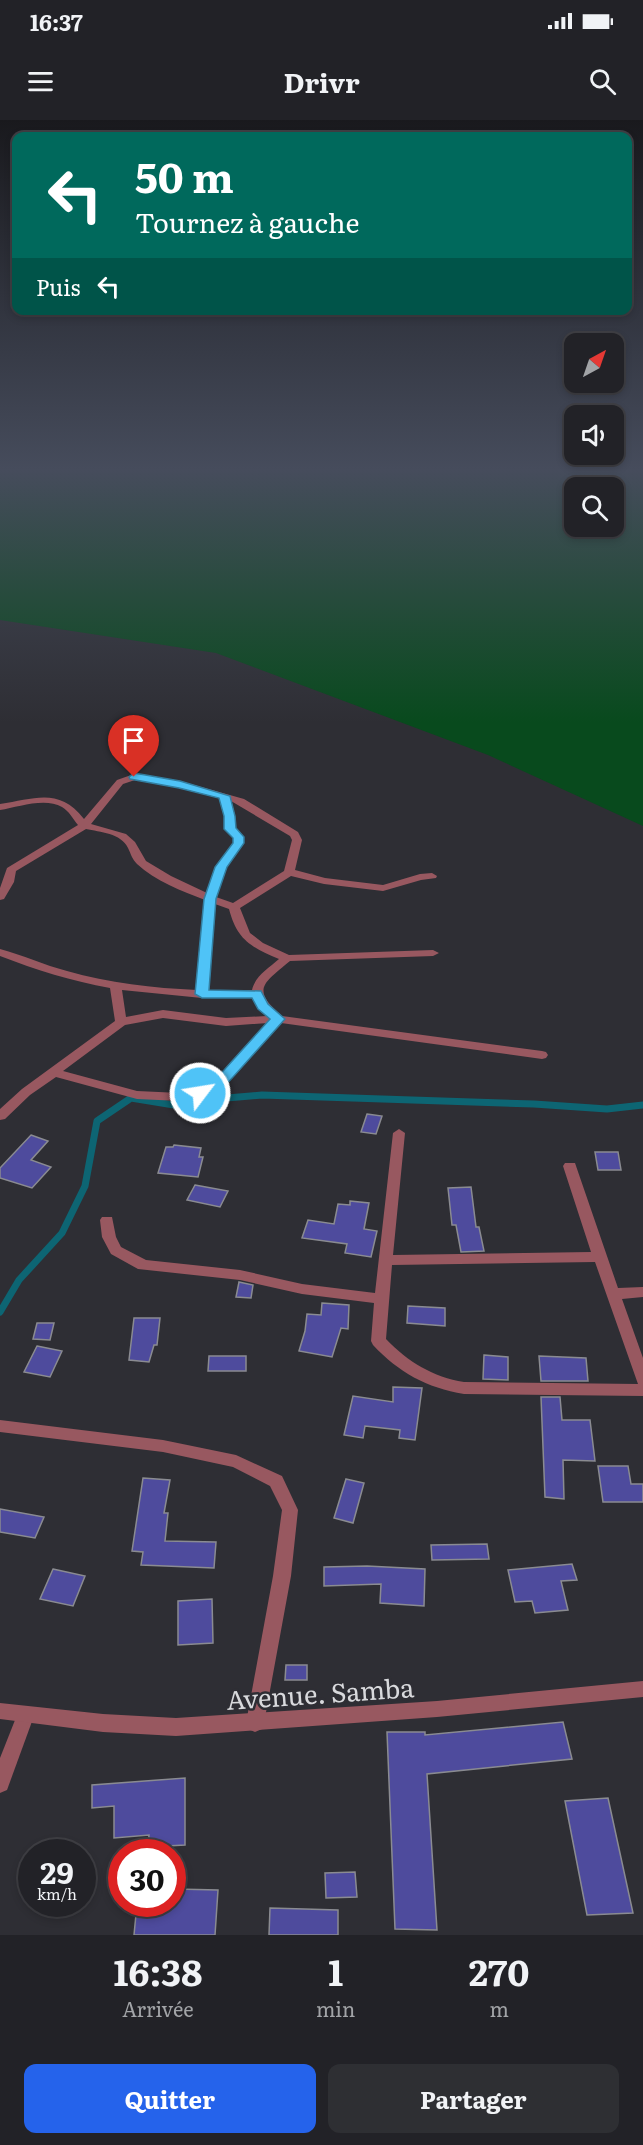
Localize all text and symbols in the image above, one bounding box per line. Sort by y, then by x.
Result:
text: 16:37 [30,5,83,38]
text: Drivr [283,61,360,101]
icon: menu [24,65,57,98]
icon: search [586,65,619,98]
text: 50 m [135,144,234,206]
icon: left [36,156,114,234]
text: Tournez à gauche [135,201,359,241]
text: Puis [36,270,80,303]
icon: left [92,270,125,303]
north arrow [564,333,624,393]
map controls [564,333,624,537]
button: sound [564,405,624,465]
button: search [564,477,624,537]
pin [108,715,159,777]
icon: arrive [117,724,150,757]
position arrow [168,1061,232,1125]
street label: Avenue. Samba [225,1666,415,1718]
speed limit sign: 30 [108,1839,186,1917]
text: 29 [40,1849,74,1893]
text: km/h [37,1882,77,1905]
text: 16:38 [114,1944,202,1997]
text: 1 [328,1944,343,1997]
text: 270 [469,1944,529,1997]
text: Arrivée [122,1993,194,2023]
text: min [316,1993,355,2023]
text: m [489,1993,509,2023]
button: Quitter [24,2064,316,2133]
button: Partager [328,2064,619,2133]

